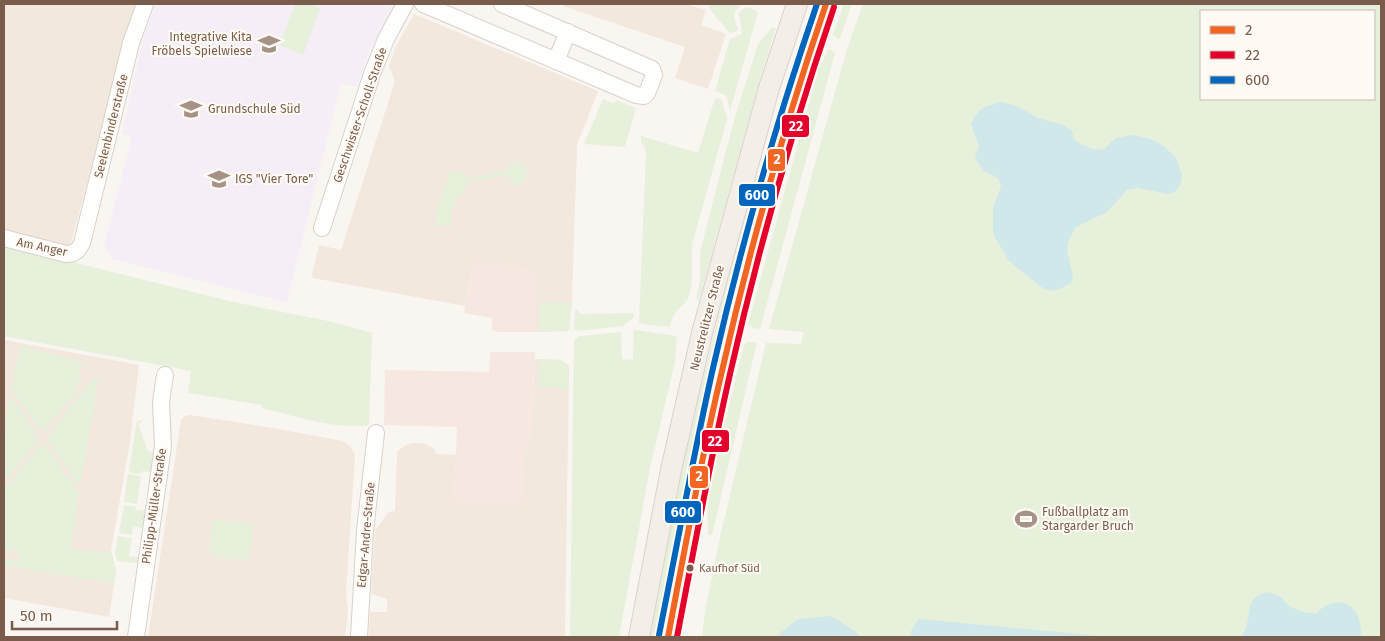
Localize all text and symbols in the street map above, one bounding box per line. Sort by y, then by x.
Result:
legend [1200,10,1375,100]
text: 2 [1245,21,1252,39]
place label: Integrative Kita Fröbels Spielwiese [151,30,252,58]
school or university icon: Integrative Kita Fröbels Spielwiese [256,31,282,57]
street label: Geschwister-Scholl-Straße [330,45,390,185]
text: 22 [1245,46,1260,64]
text: 600 [1245,71,1270,89]
street label: Seelenbinderstraße [91,73,131,179]
school or university icon: Grundschule Süd [178,96,204,122]
place label: Grundschule Süd [208,102,301,116]
line badge: 22 [781,114,810,138]
text: 22 [789,118,803,135]
line badge: 2 [767,148,786,172]
text: 2 [773,151,781,168]
school or university icon: IGS "Vier Tore" [206,166,232,192]
place label: IGS "Vier Tore" [235,172,313,186]
line badge: 600 [738,183,776,207]
text: 600 [745,187,769,204]
street label: Am Anger [15,235,69,259]
street label: Neustrelitzer Straße [687,264,727,372]
line badge: 22 [701,429,730,453]
text: 22 [708,433,722,450]
street label: Philipp-Müller-Straße [139,447,169,565]
line badge: 2 [689,465,709,489]
text: 2 [695,468,703,485]
street label: Edgar-Andre-Straße [354,481,378,589]
line badge: 600 [664,500,702,524]
text: 600 [671,504,695,521]
place label: Fußballplatz am Stargarder Bruch [1042,505,1134,533]
sports icon: Fußballplatz am Stargarder Bruch [1013,506,1039,532]
place label: Kaufhof Süd [699,562,760,575]
marker: Kaufhof Süd [685,563,695,573]
scale bar [12,598,118,630]
text: 50 m [20,607,53,625]

